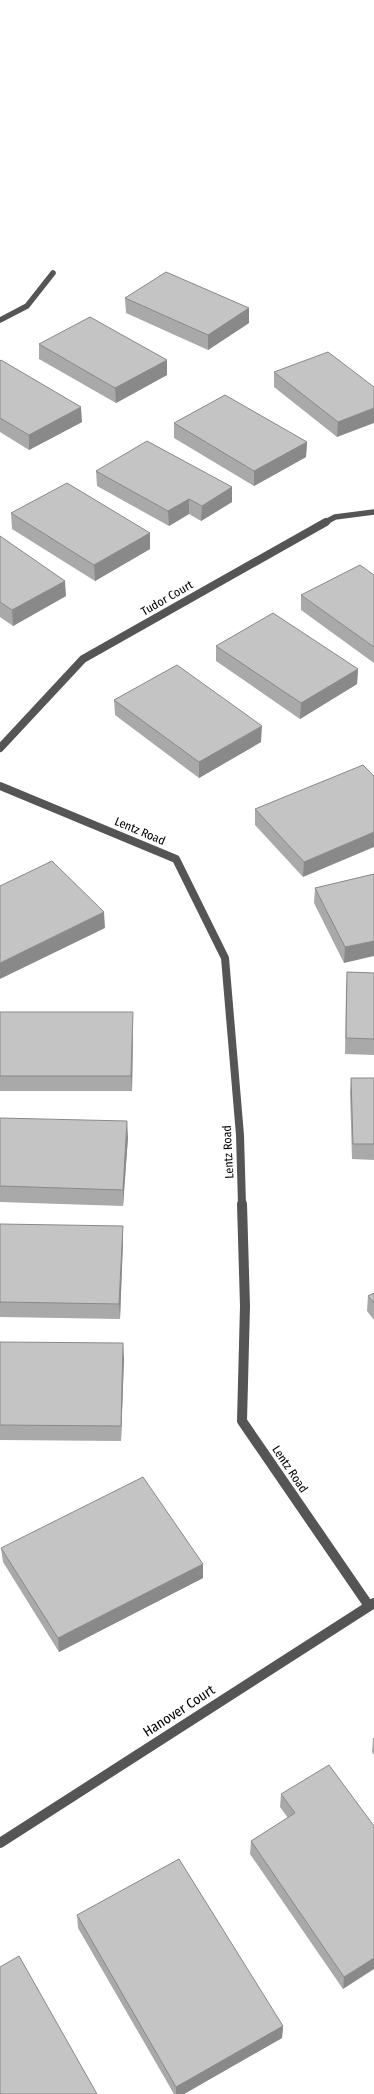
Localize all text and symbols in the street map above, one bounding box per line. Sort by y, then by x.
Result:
street label: Tudor Court [139,577,196,618]
street label: Lentz Road [113,814,167,848]
street label: Lentz Road [220,1125,236,1179]
street label: Lentz Road [269,1443,311,1495]
street label: Hanover Court [140,1681,218,1741]

